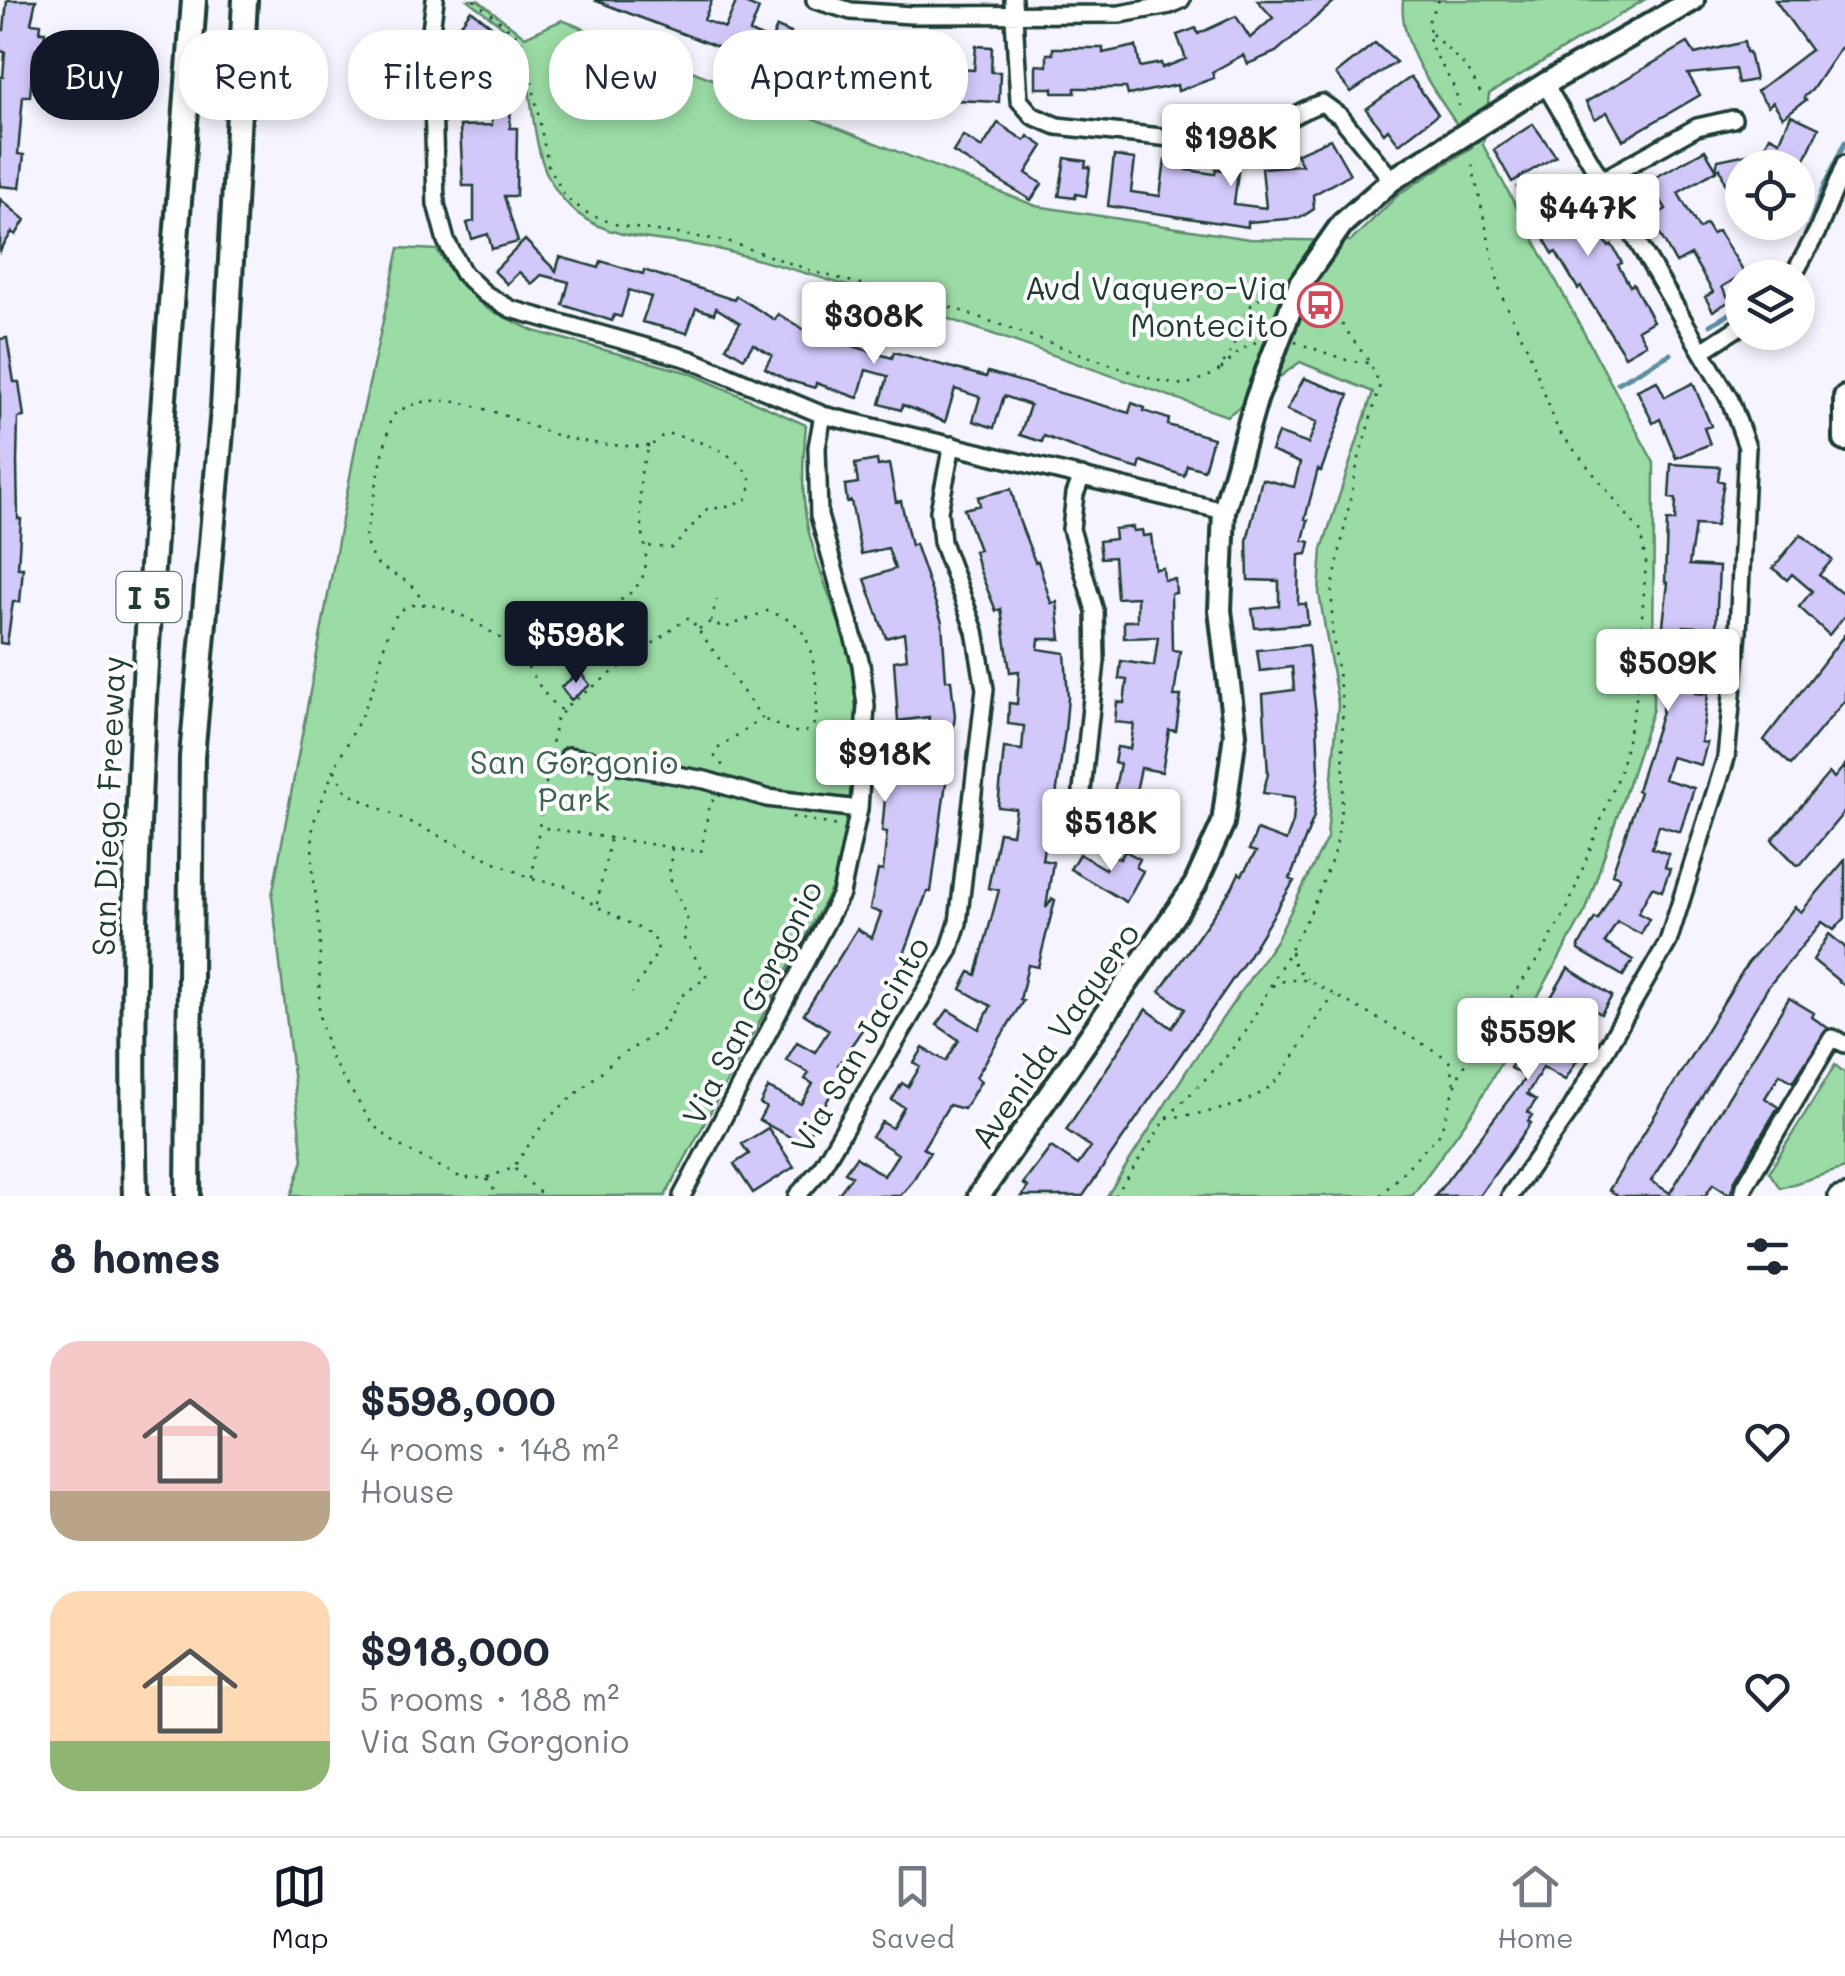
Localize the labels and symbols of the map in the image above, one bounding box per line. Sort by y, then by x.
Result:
pin: $198K [1161,104,1301,189]
pin: $447K [1518,174,1658,259]
place label: Avd Vaquero-Via Montecito [1024,266,1288,345]
pin: $308K [804,282,944,367]
bus stop icon: Avd Vaquero-Via Montecito [1297,282,1343,328]
road number: I 5 [116,572,182,622]
pin: $598K [506,601,646,686]
pin: $509K [1598,629,1738,714]
street label: San Diego Freeway [81,655,134,957]
pin: $918K [815,720,955,805]
park label: San Gorgonio Park [470,740,678,819]
pin: $518K [1041,789,1181,874]
street label: Via San Gorgonio [671,873,831,1131]
street label: Avenida Vaquero [960,914,1148,1156]
street label: Via San Jacinto [780,928,938,1160]
pin: $559K [1458,998,1598,1083]

